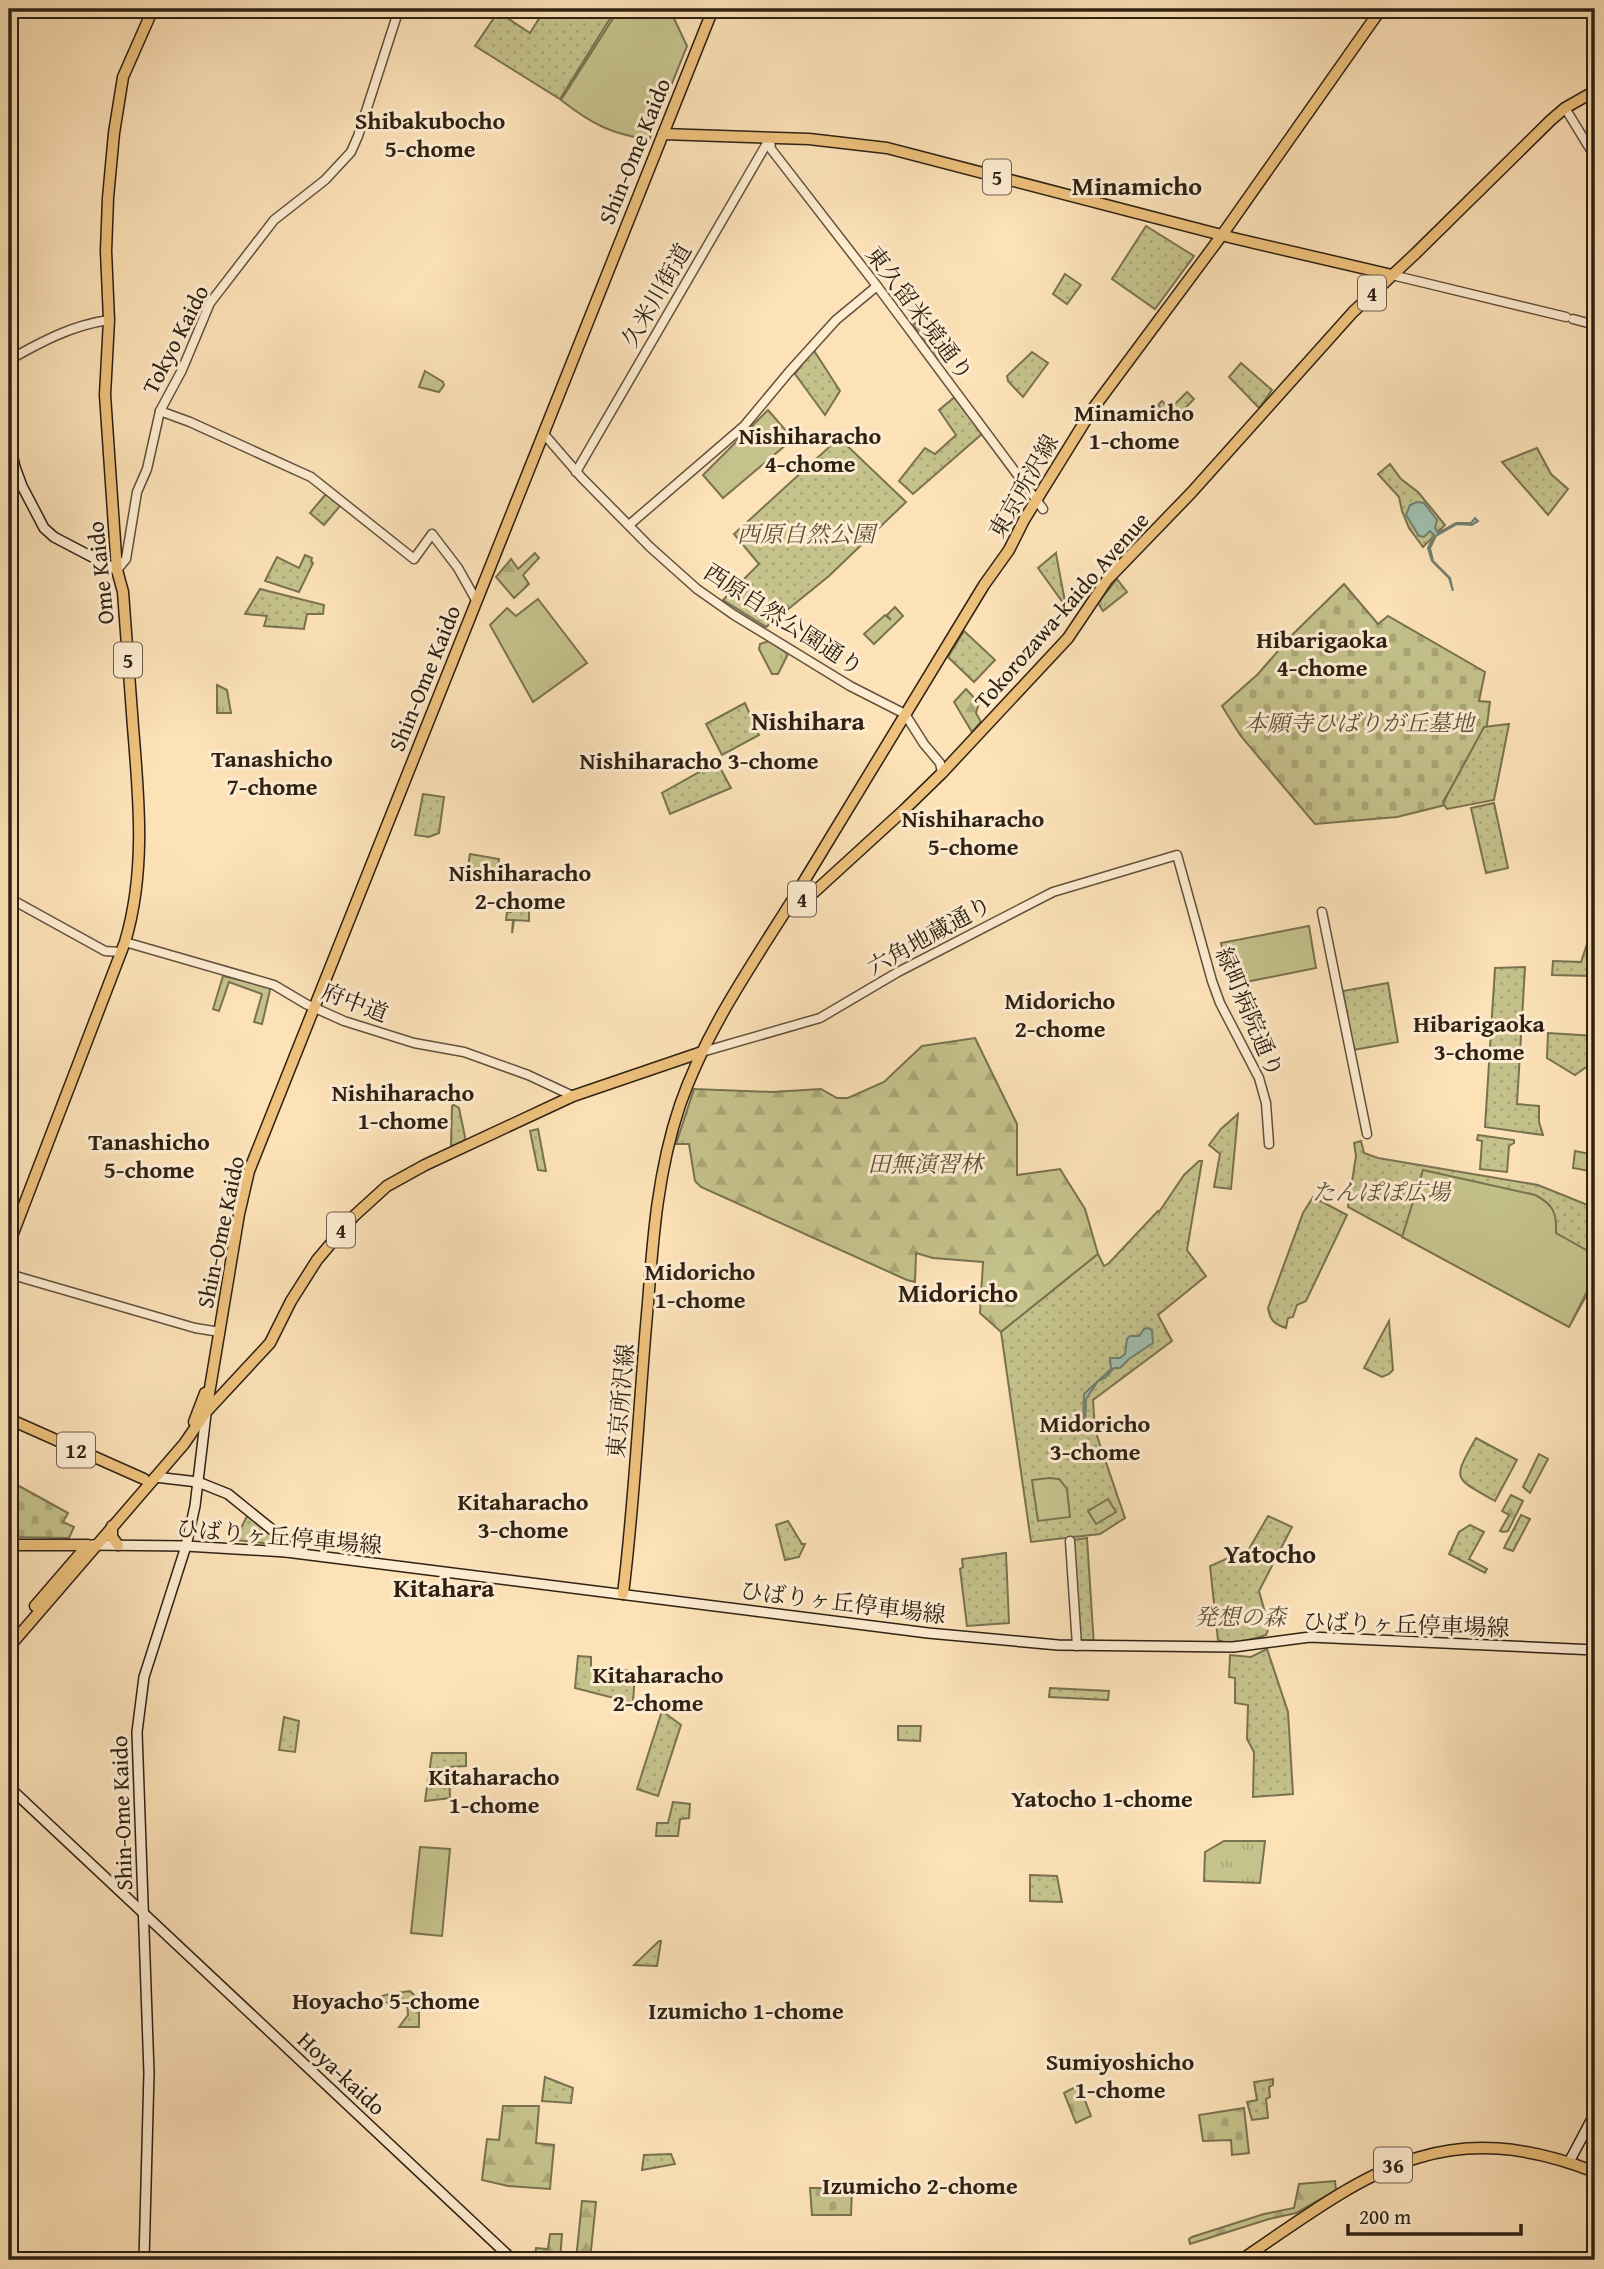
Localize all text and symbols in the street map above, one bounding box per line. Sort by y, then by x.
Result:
street label: Shin-Ome Kaido [590,73,678,229]
district label: Shibakubocho 5-chome [355,103,506,166]
road number: 5 [983,160,1011,194]
district label: Minamicho [1072,166,1202,205]
street label: 久米川街道 [613,237,699,353]
street label: 東久留米境通り [858,239,982,387]
road number: 4 [1358,276,1386,310]
street label: Tokyo Kaido [133,279,217,399]
district label: Minamicho 1-chome [1074,395,1194,458]
district label: Nishiharacho 4-chome [739,418,882,481]
street label: 東京所沢線 [980,428,1066,544]
street label: Tokorozawa-kaido Avenue [966,504,1156,716]
park label: 西原自然公園 [737,517,879,550]
street label: Ome Kaido [78,520,122,626]
street label: 西原自然公園通り [698,555,870,683]
street label: Shin-Ome Kaido [380,600,468,756]
district label: Hibarigaoka 4-chome [1256,622,1389,685]
road number: 5 [114,642,142,678]
district label: Nishihara [751,701,866,740]
park label: 本願寺ひばりが丘墓地 [1244,706,1477,739]
district label: Tanashicho 7-chome [211,741,333,804]
district label: Nishiharacho 3-chome [579,743,819,778]
district label: Nishiharacho 5-chome [902,801,1045,864]
district label: Nishiharacho 2-chome [449,855,592,918]
road number: 4 [788,881,816,916]
street label: 六角地蔵通り [861,887,997,983]
street label: 緑町病院通り [1208,942,1292,1082]
street label: 府中道 [317,974,393,1030]
district label: Midoricho 2-chome [1005,983,1116,1046]
district label: Hibarigaoka 3-chome [1413,1006,1546,1069]
district label: Nishiharacho 1-chome [332,1075,475,1138]
district label: Tanashicho 5-chome [88,1124,210,1187]
park label: 田無演習林 [868,1147,986,1180]
street label: Shin-Ome Kaido [188,1153,252,1311]
park label: たんぽぽ広場 [1312,1175,1452,1208]
road number: 4 [327,1212,355,1248]
district label: Midoricho 1-chome [645,1254,756,1317]
district label: Midoricho [898,1273,1018,1312]
street label: 東京所沢線 [599,1342,641,1460]
district label: Midoricho 3-chome [1040,1406,1151,1469]
road number: 12 [57,1432,95,1468]
district label: Kitaharacho 3-chome [457,1484,589,1547]
street label: ひばりヶ丘停車場線 [174,1511,384,1561]
district label: Yatocho [1224,1534,1316,1573]
district label: Kitahara [393,1568,495,1607]
street label: ひばりヶ丘停車場線 [738,1573,948,1631]
park label: 発想の森 [1194,1600,1288,1633]
street label: ひばりヶ丘停車場線 [1302,1604,1510,1644]
district label: Kitaharacho 2-chome [592,1657,724,1720]
street label: Shin-Ome Kaido [102,1735,140,1891]
district label: Kitaharacho 1-chome [428,1759,560,1822]
district label: Yatocho 1-chome [1011,1781,1193,1816]
district label: Hoyacho 5-chome [292,1983,480,2018]
district label: Izumicho 1-chome [648,1993,844,2028]
street label: Hoya-kaido [291,2023,393,2123]
district label: Sumiyoshicho 1-chome [1046,2044,1195,2107]
road number: 36 [1374,2148,1412,2182]
district label: Izumicho 2-chome [822,2168,1018,2203]
scale bar [1348,2192,1522,2236]
text: 200 m [1359,2201,1411,2232]

